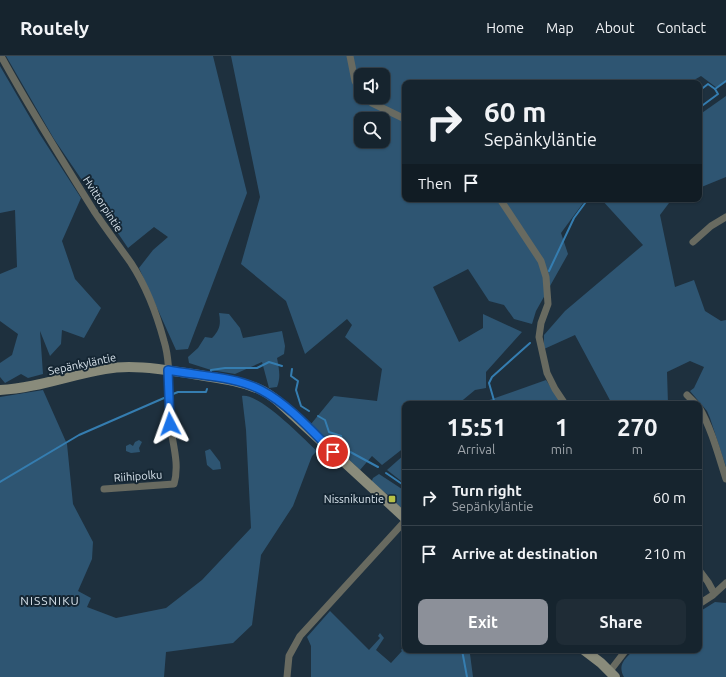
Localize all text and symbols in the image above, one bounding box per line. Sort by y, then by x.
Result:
text: Routely [20,17,89,39]
text: Home [486,20,524,36]
text: Map [546,20,574,36]
text: About [596,20,635,36]
text: Contact [657,20,706,36]
map controls [354,68,390,148]
button: sound [354,68,390,104]
icon: right [418,96,470,148]
text: 60 m [484,96,546,127]
button: search [354,112,390,148]
text: Sepänkyläntie [484,129,597,149]
icon: arrive [460,172,482,194]
street label: Hvittorpintie [81,174,125,234]
text: Then [418,175,452,192]
street label: Sepänkyläntie [47,351,117,377]
position arrow [149,403,191,445]
text: 15:51 [446,414,506,441]
text: 1 [555,414,568,441]
text: 270 [617,414,658,441]
pin [316,435,350,469]
icon: arrive [322,441,344,463]
text: Arrival [457,442,495,456]
text: min [551,442,573,456]
text: m [632,442,643,456]
street label: Riihipolku [113,468,163,484]
text: Turn right [452,482,522,499]
icon: right [418,487,440,509]
text: 60 m [653,489,686,506]
place label: Nissnikuntie [324,493,384,505]
marker: Nissnikuntie [387,494,397,504]
text: Sepänkyläntie [452,499,534,513]
icon: arrive [418,543,440,565]
text: Arrive at destination [452,545,598,562]
text: 210 m [644,545,686,562]
district label: NISSNIKU [20,594,80,607]
button: Exit [418,599,548,645]
button: Share [556,599,686,645]

